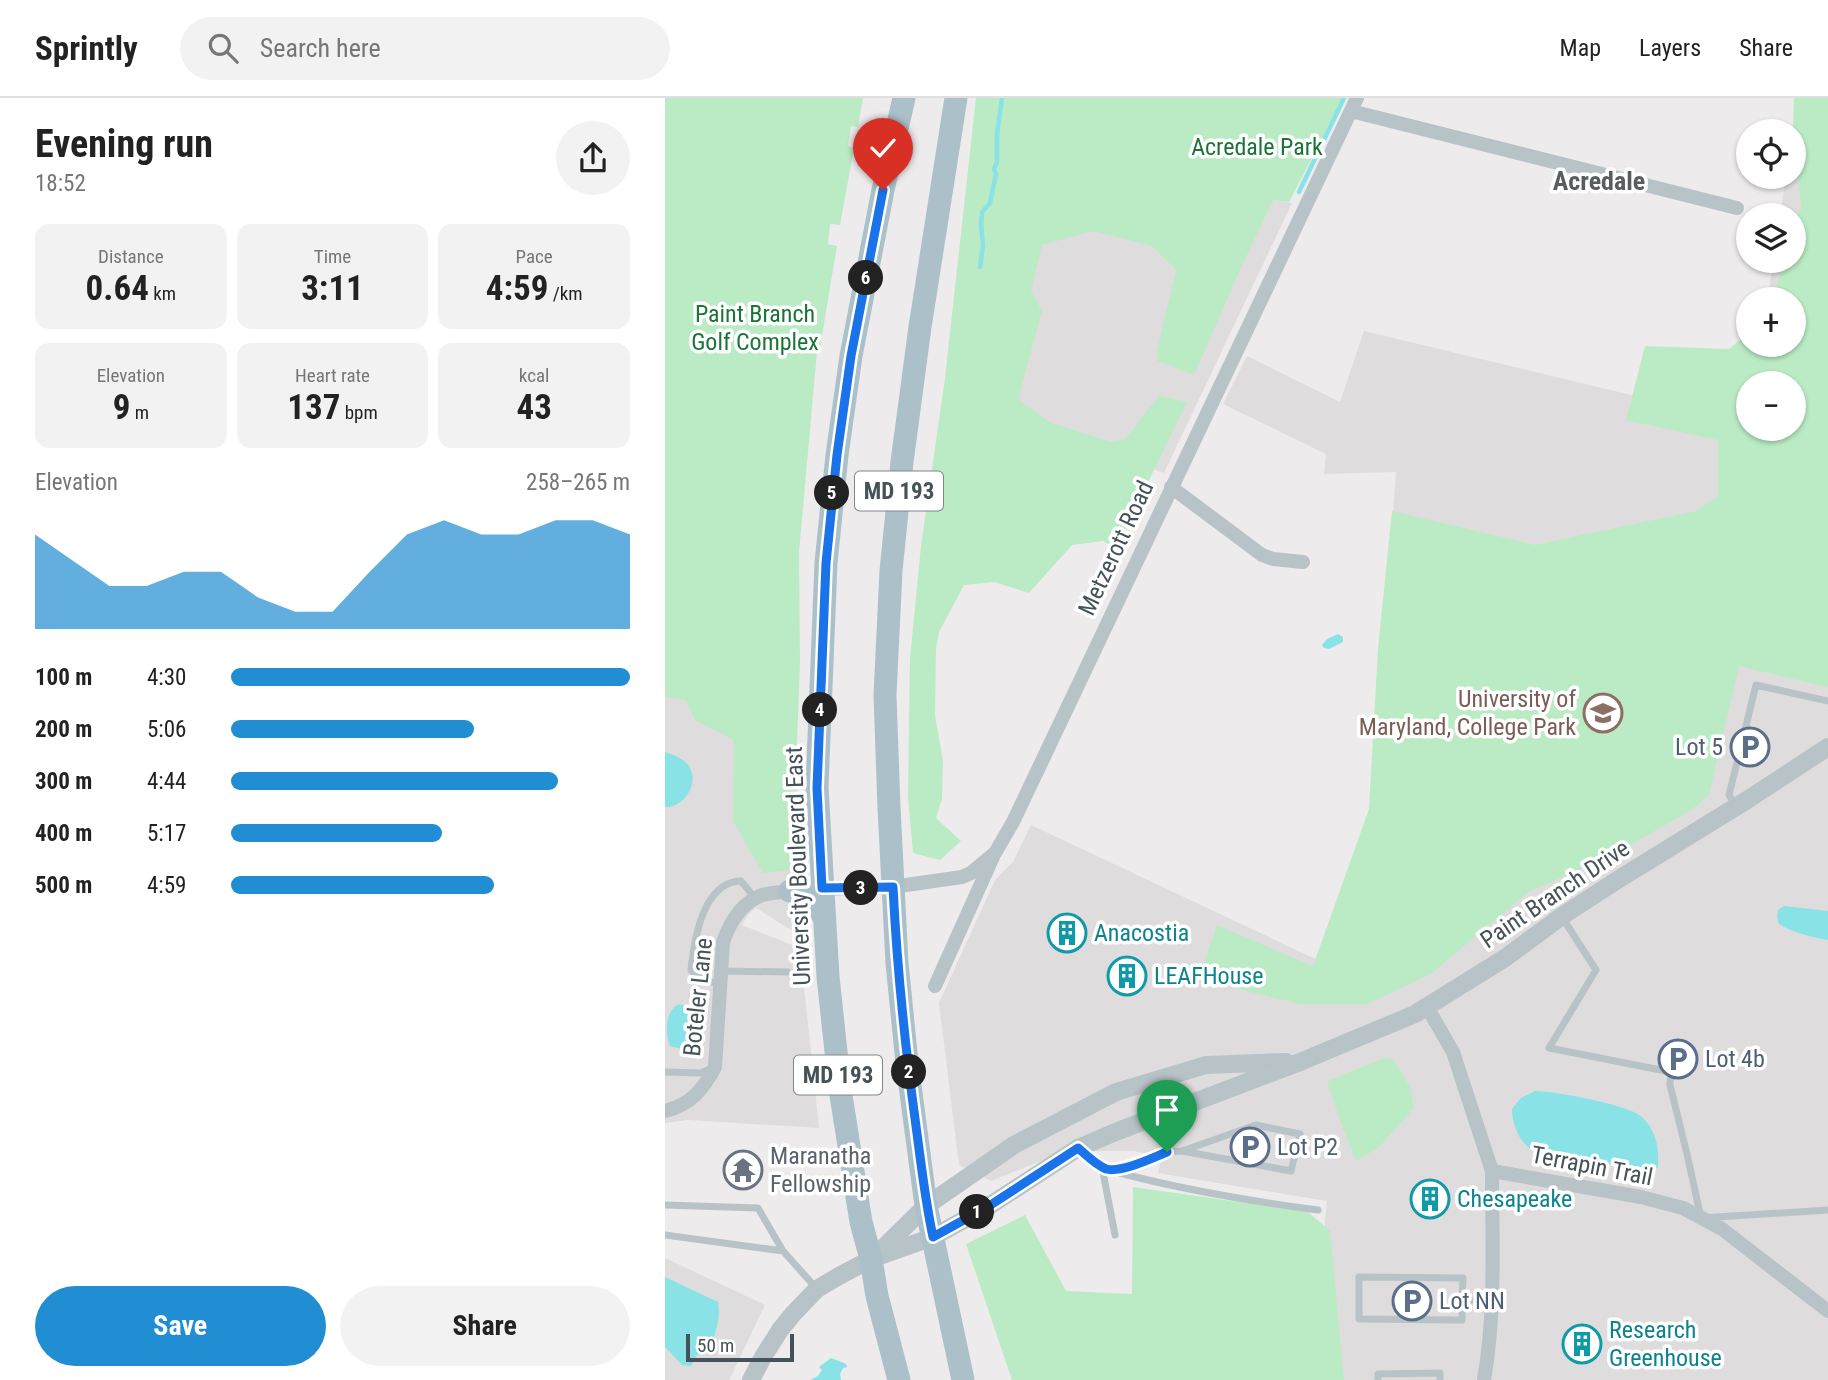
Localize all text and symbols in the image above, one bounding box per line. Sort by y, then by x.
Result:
search box [180,17,670,80]
text: Sprintly [35,29,138,68]
icon: search [204,29,242,67]
text: Search here [260,33,381,63]
text: Map [1560,34,1601,62]
text: Layers [1639,34,1701,62]
text: Share [1739,34,1793,62]
pin [853,118,913,190]
map controls [1736,119,1806,441]
button: locate [1736,119,1806,189]
button: share [556,121,630,195]
text: Evening run [35,122,213,166]
icon: check [864,129,902,167]
park label: Acredale Park [1191,133,1323,161]
district label: Acredale [1553,166,1645,196]
text: 18:52 [35,170,86,197]
button: layers [1736,203,1806,273]
text: Distance [98,245,164,268]
text: Time [314,245,351,268]
text: Pace [516,245,553,268]
pin: 6 [849,260,883,296]
text: 6 [861,266,870,289]
text: 0.64 [86,268,149,309]
text: 3:11 [301,268,364,309]
text: 4:59 [486,268,548,309]
text: km [149,282,176,305]
text: /km [548,282,583,305]
button: + [1736,287,1806,357]
park label: Paint Branch Golf Complex [691,300,819,356]
text: Elevation [97,364,165,387]
text: Heart rate [295,364,370,387]
text: kcal [519,364,549,387]
button: − [1736,371,1806,441]
text: 9 [113,387,130,428]
text: 137 [287,387,340,428]
text: 43 [516,387,552,428]
text: m [130,401,149,424]
text: bpm [340,401,378,424]
text: Elevation [35,469,118,496]
text: 258–265 m [526,469,630,496]
road number: MD 193 [855,472,943,510]
pin: 5 [815,476,849,510]
street label: Metzerott Road [1073,476,1159,620]
text: 5 [827,481,836,504]
text: 100 m [35,664,92,691]
text: 4:30 [147,664,186,691]
place label: University of Maryland, College Park [1359,685,1576,741]
pin: 4 [803,692,837,728]
school or university icon: University of Maryland, College Park [1582,692,1624,734]
text: 4 [815,698,824,721]
text: 200 m [35,716,92,743]
text: 5:06 [147,716,186,743]
parking icon: Lot 5 [1729,726,1771,768]
place label: Lot 5 [1675,733,1723,761]
street label: University Boulevard East [780,746,816,986]
text: 300 m [35,768,92,795]
text: 4:44 [147,768,186,795]
text: 400 m [35,820,92,847]
text: 5:17 [147,820,186,847]
street label: Paint Branch Drive [1475,834,1635,954]
pin: 3 [843,870,879,906]
text: 500 m [35,872,92,899]
text: 4:59 [147,872,186,899]
text: 3 [856,876,865,899]
building icon: Anacostia [1046,912,1088,954]
place label: Anacostia [1094,919,1189,947]
street label: Boteler Lane [678,936,718,1058]
building icon: LEAFHouse [1106,955,1148,997]
place label: LEAFHouse [1154,962,1263,990]
parking icon: Lot 4b [1657,1038,1699,1080]
place label: Lot 4b [1705,1045,1765,1073]
pin: 2 [891,1054,927,1090]
road number: MD 193 [794,1056,882,1094]
text: 2 [904,1060,913,1083]
pin [1137,1080,1197,1152]
icon: arrive [1148,1091,1186,1129]
parking icon: Lot P2 [1229,1126,1271,1168]
place label: Lot P2 [1277,1133,1338,1161]
street label: Terrapin Trail [1529,1141,1655,1191]
place label: Maranatha Fellowship [770,1142,871,1198]
temple icon: Maranatha Fellowship [722,1149,764,1191]
building icon: Chesapeake [1409,1178,1451,1220]
place label: Chesapeake [1457,1185,1572,1213]
pin: 1 [959,1194,995,1230]
text: 1 [972,1200,981,1223]
parking icon: Lot NN [1391,1280,1433,1322]
button: Save [35,1286,326,1366]
button: Share [340,1286,630,1366]
place label: Lot NN [1439,1287,1505,1315]
place label: Research Greenhouse [1609,1316,1722,1372]
building icon: Research Greenhouse [1561,1323,1603,1365]
scale bar [686,1331,795,1363]
text: 50 m [697,1334,734,1357]

